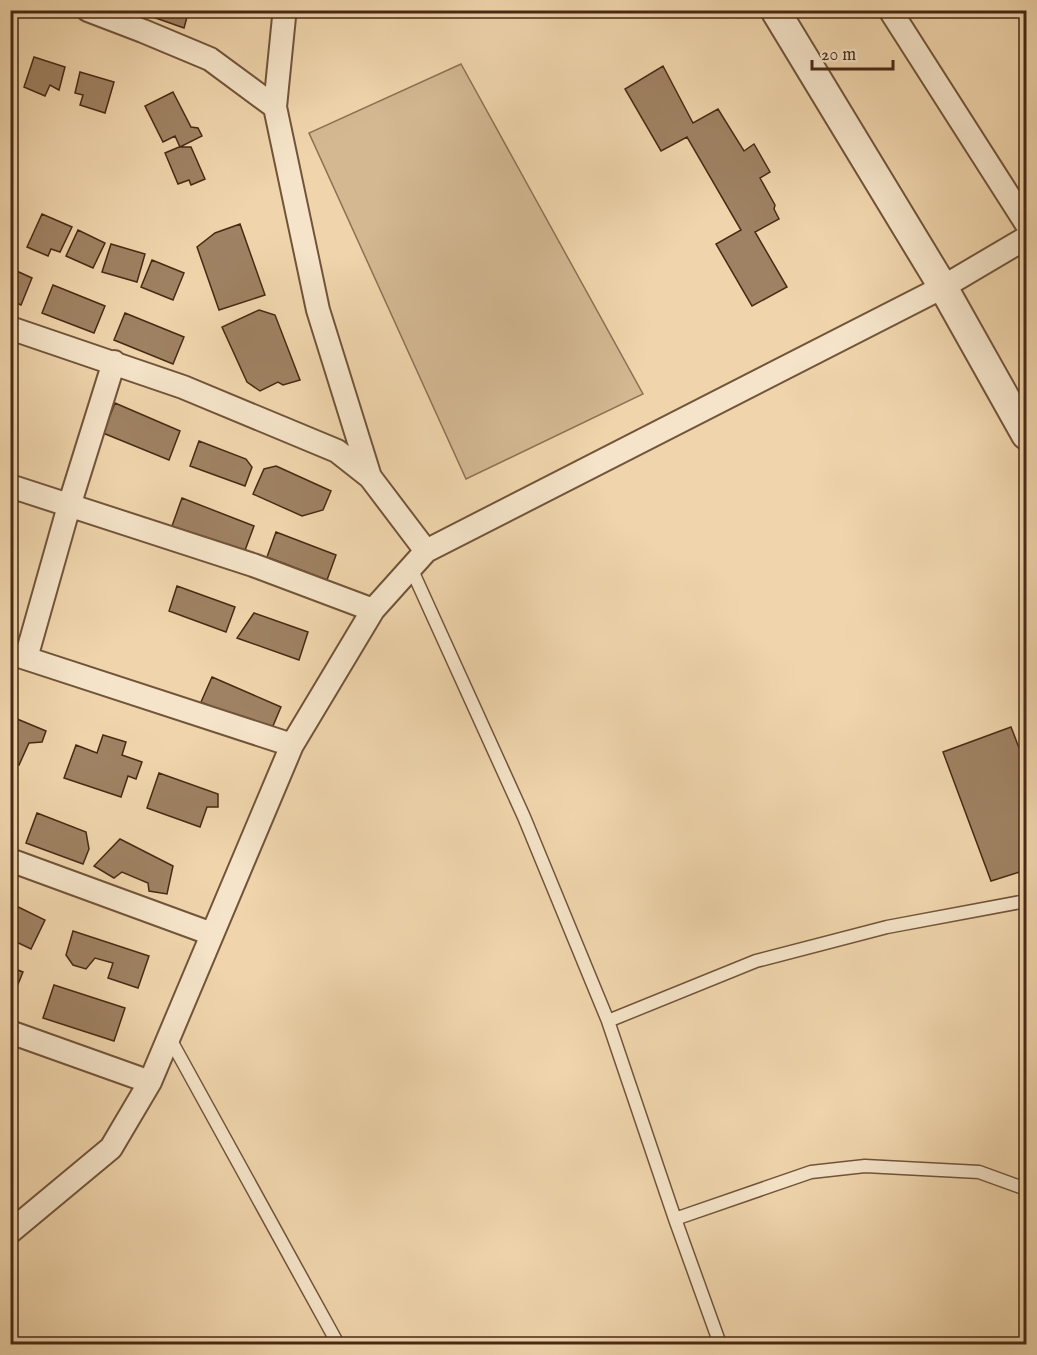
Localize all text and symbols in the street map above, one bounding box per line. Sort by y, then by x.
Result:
scale bar [812,33,893,71]
text: 20 m [821,44,856,67]

